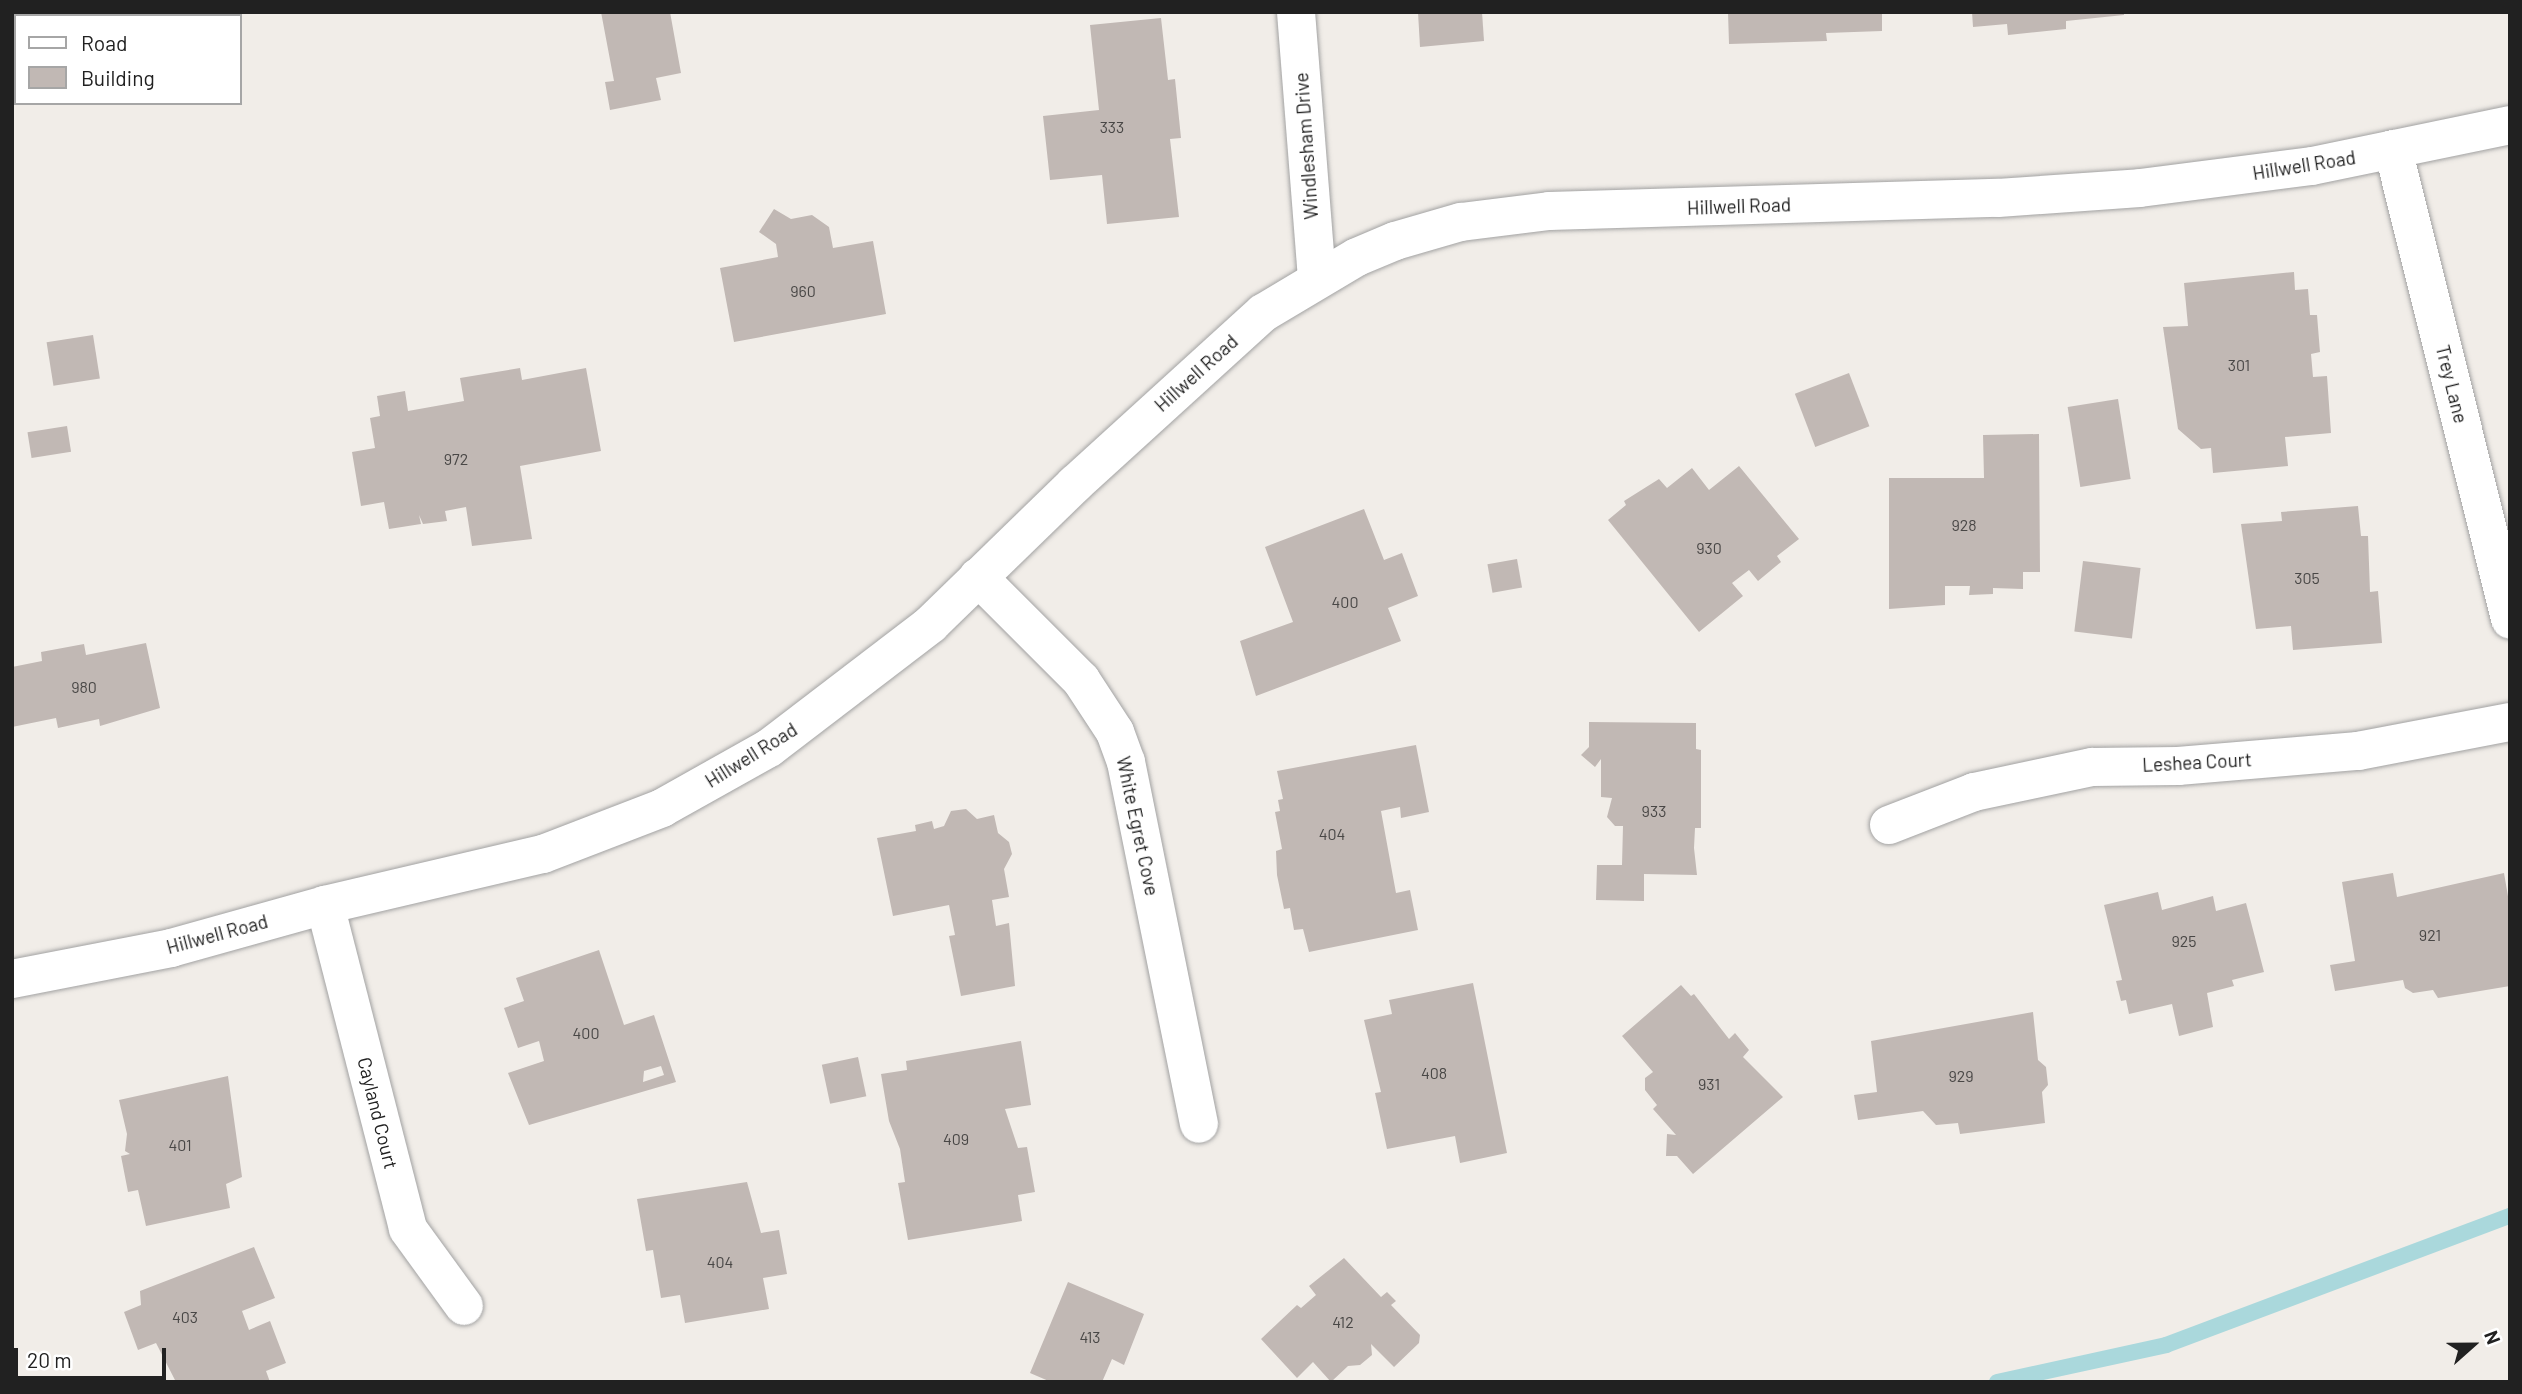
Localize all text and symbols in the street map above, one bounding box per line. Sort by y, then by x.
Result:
legend [14,14,242,105]
text: Road [81,30,127,55]
text: Building [81,65,155,90]
street label: Windlesham Drive [1289,72,1323,220]
house number: 333 [1100,117,1124,137]
street label: Hillwell Road [2251,146,2357,184]
street label: Hillwell Road [1687,193,1791,219]
house number: 960 [790,281,816,301]
street label: Hillwell Road [1150,330,1242,416]
street label: Trey Lane [2431,343,2473,425]
house number: 301 [2228,355,2250,375]
house number: 972 [444,449,468,469]
house number: 928 [1951,515,1977,535]
house number: 930 [1696,538,1722,558]
house number: 305 [2294,568,2320,588]
house number: 400 [1332,592,1358,612]
house number: 980 [71,677,97,697]
street label: Hillwell Road [701,718,801,792]
street label: Leshea Court [2142,748,2252,776]
street label: White Egret Cove [1112,754,1164,898]
house number: 933 [1642,801,1666,821]
house number: 404 [1319,824,1345,844]
street label: Hillwell Road [164,910,270,958]
house number: 921 [2419,925,2441,945]
house number: 925 [2171,931,2197,951]
house number: 400 [573,1023,599,1043]
street label: Cayland Court [353,1055,403,1171]
house number: 408 [1421,1063,1447,1083]
house number: 929 [1948,1066,1974,1086]
house number: 931 [1698,1074,1720,1094]
house number: 409 [943,1129,969,1149]
house number: 401 [168,1135,192,1155]
house number: 404 [707,1252,733,1272]
house number: 403 [172,1307,198,1327]
north arrow [2438,1310,2508,1380]
house number: 412 [1332,1312,1354,1332]
house number: 413 [1079,1327,1101,1347]
text: N [2480,1327,2506,1347]
scale bar [18,1334,170,1378]
text: 20 m [27,1347,72,1372]

